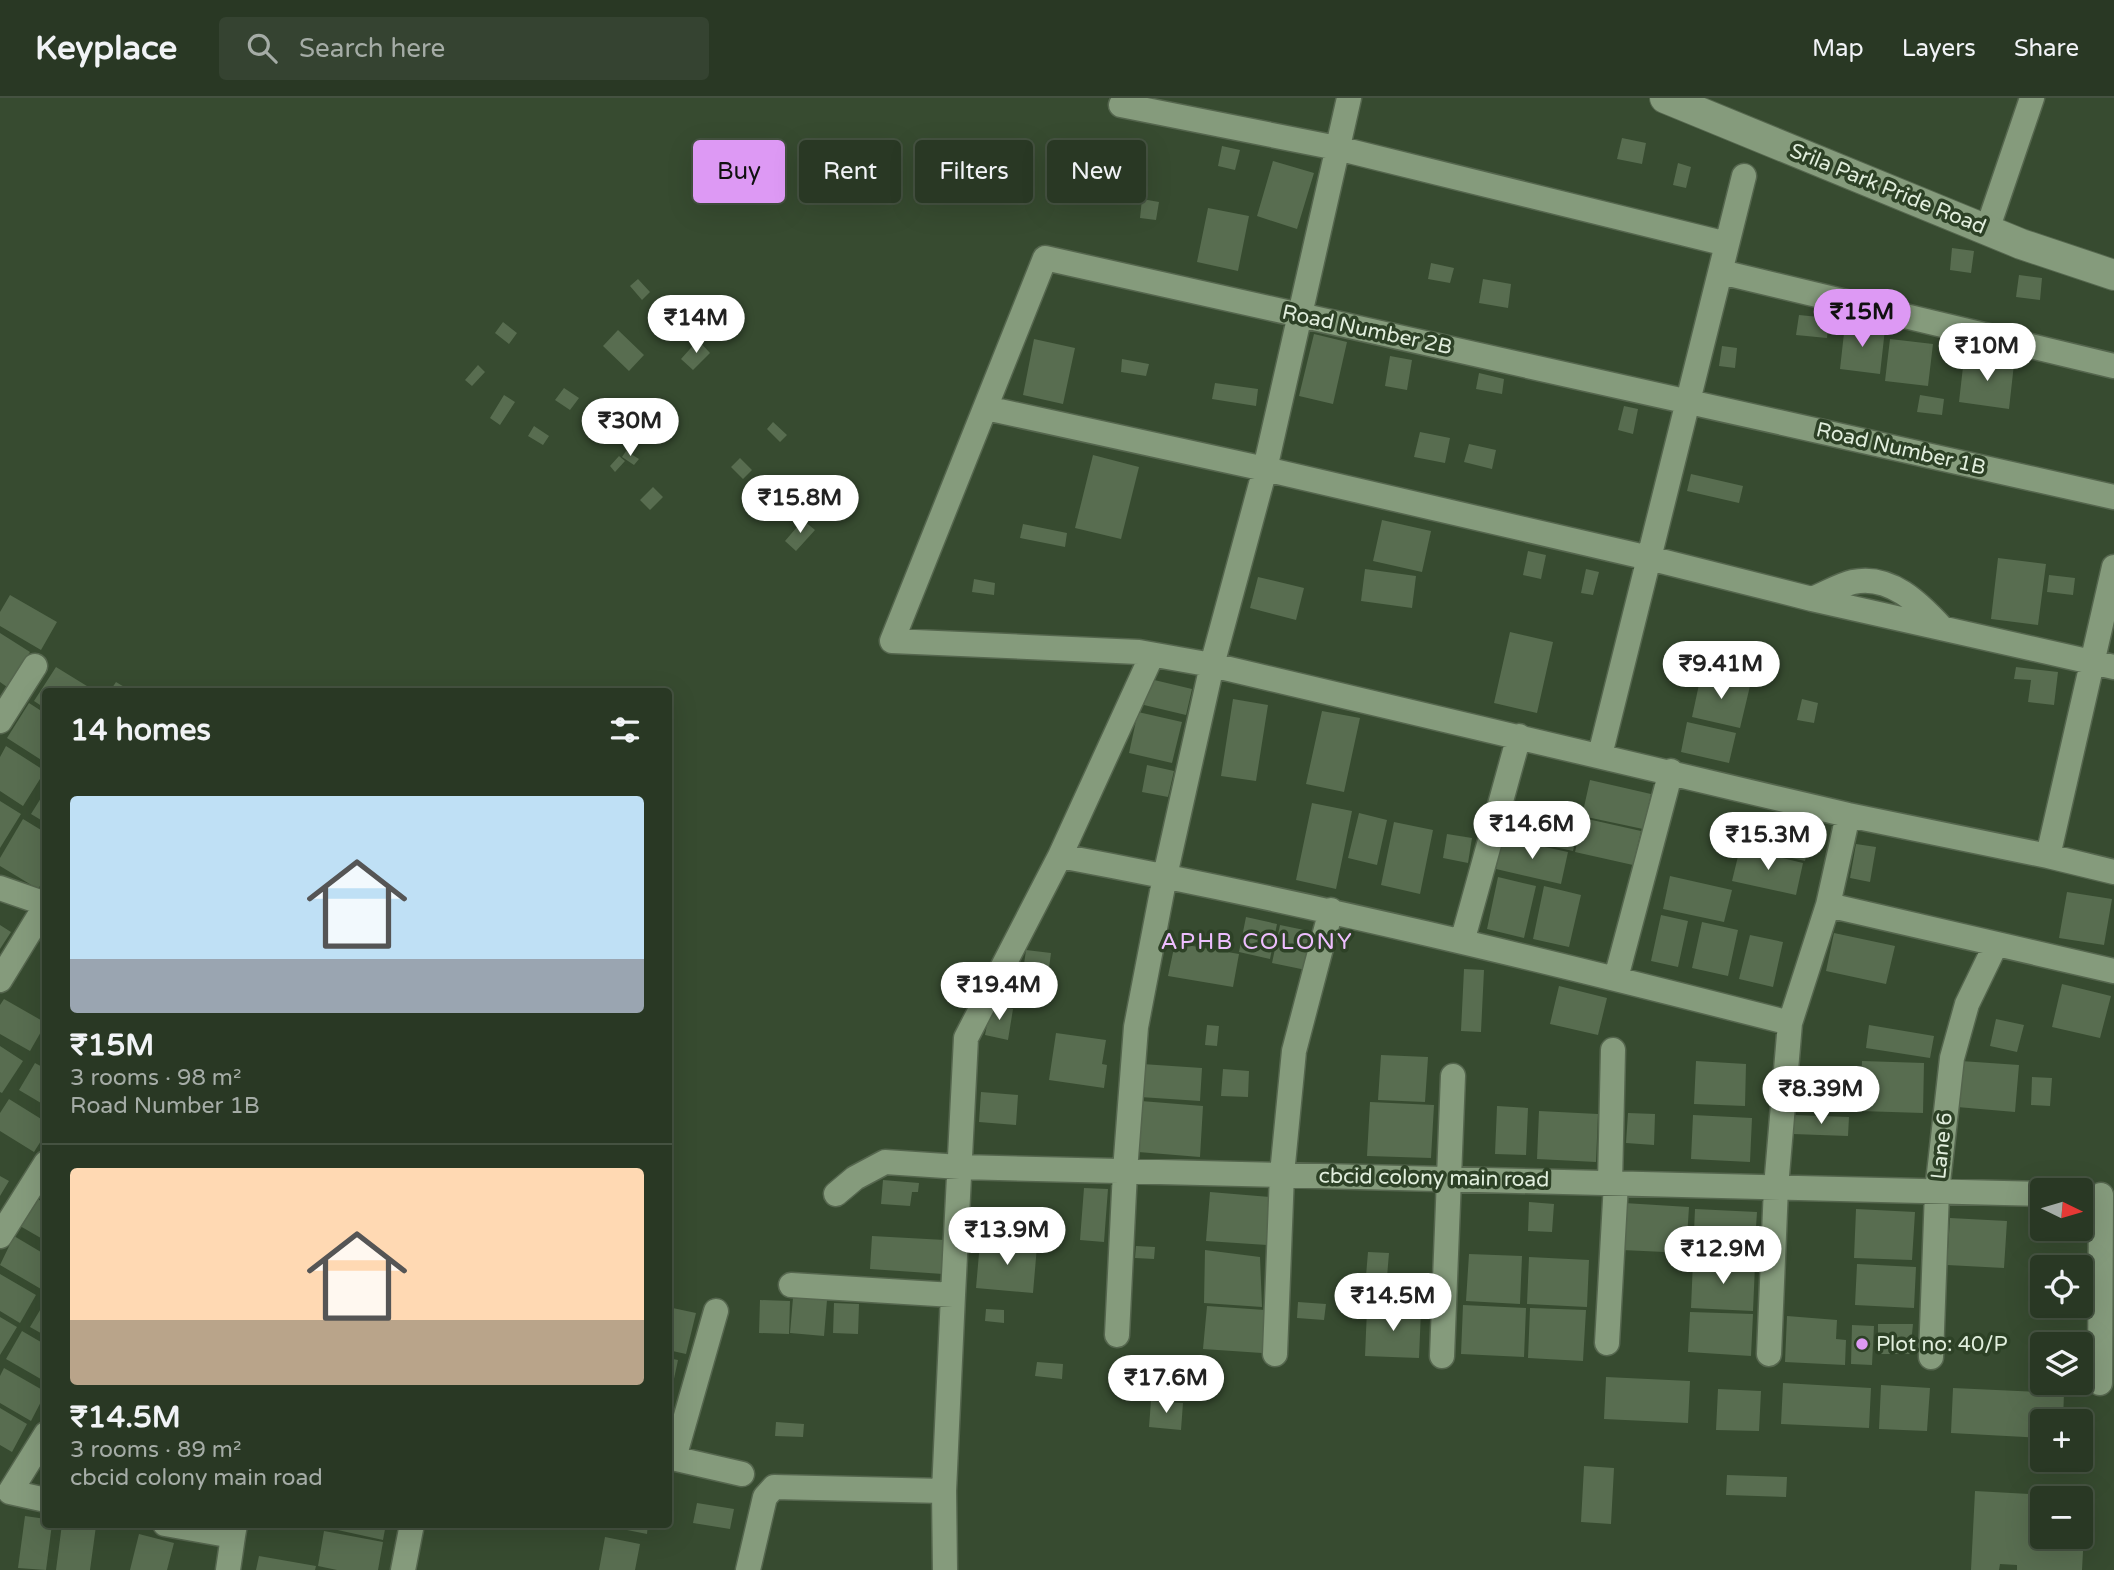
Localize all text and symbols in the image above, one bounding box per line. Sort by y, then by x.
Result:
search box [219,17,709,80]
text: Keyplace [35,29,177,68]
icon: search [243,29,281,67]
text: Search here [299,33,445,64]
text: Map [1812,34,1864,63]
text: Layers [1902,34,1976,63]
text: Share [2014,34,2079,63]
street label: Srila Park Pride Road [1786,138,1990,240]
chip: Buy [693,140,785,203]
chip: Rent [799,140,901,203]
chip: Filters [915,140,1033,203]
chip: New [1047,140,1146,203]
pin: ₹15M [1821,289,1903,349]
pin: ₹14M [655,296,737,355]
text: ₹15M [1830,298,1894,326]
street label: Road Number 2B [1280,300,1454,360]
text: ₹14M [664,304,728,332]
pin: ₹10M [1946,324,2028,383]
text: ₹10M [1955,332,2019,360]
pin: ₹30M [589,398,671,458]
text: ₹30M [598,407,662,435]
street label: Road Number 1B [1814,417,1988,481]
pin: ₹15.8M [743,476,857,535]
text: ₹15.8M [758,484,842,512]
pin: ₹9.41M [1664,642,1778,701]
text: ₹9.41M [1679,650,1763,678]
icon: filters [606,711,644,749]
text: 14 homes [70,712,211,749]
pin: ₹14.6M [1475,802,1589,861]
text: ₹14.6M [1490,810,1575,838]
pin: ₹15.3M [1711,812,1825,872]
text: ₹15.3M [1726,821,1810,849]
icon: home [294,841,420,967]
district label: APHB COLONY [1160,928,1354,956]
pin: ₹19.4M [942,962,1056,1022]
text: ₹19.4M [957,971,1041,999]
text: ₹15M [70,1027,154,1064]
text: 3 rooms · 98 m² [70,1064,241,1092]
pin: ₹8.39M [1764,1066,1878,1126]
text: ₹8.39M [1779,1075,1864,1103]
text: Road Number 1B [70,1092,260,1120]
street label: Lane 6 [1926,1111,1958,1181]
street label: cbcid colony main road [1318,1163,1550,1193]
north arrow [2030,1178,2093,1241]
map controls [2030,1178,2093,1549]
pin: ₹13.9M [950,1208,1064,1267]
icon: home [294,1213,420,1339]
text: ₹13.9M [965,1216,1050,1244]
pin: ₹12.9M [1666,1226,1780,1286]
text: ₹12.9M [1681,1235,1766,1263]
button: locate [2030,1255,2093,1318]
pin: ₹14.5M [1336,1274,1450,1333]
text: ₹14.5M [1351,1282,1436,1310]
place label: Plot no: 40/P [1876,1332,2008,1357]
button: layers [2030,1332,2093,1395]
marker: Plot no: 40/P [1854,1336,1870,1352]
pin: ₹17.6M [1109,1356,1223,1415]
text: ₹17.6M [1124,1364,1208,1392]
text: ₹14.5M [70,1399,181,1436]
button: + [2030,1409,2093,1472]
text: 3 rooms · 89 m² [70,1436,241,1464]
text: cbcid colony main road [70,1464,323,1492]
button: − [2030,1486,2093,1549]

